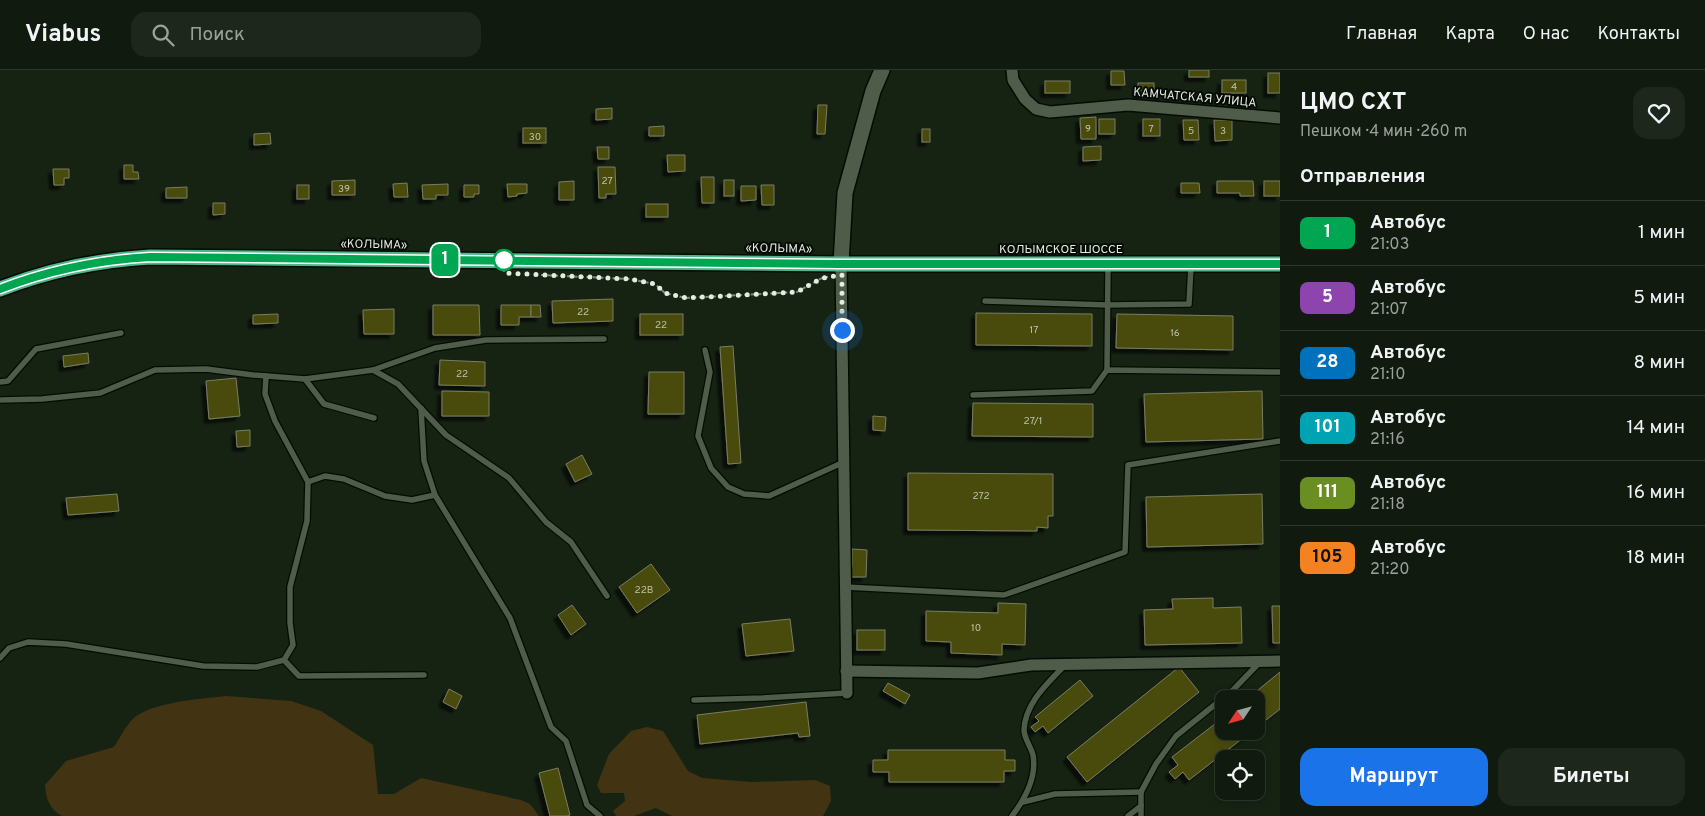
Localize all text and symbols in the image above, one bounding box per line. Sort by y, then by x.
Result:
search box [131,12,481,57]
text: Viabus [25,20,101,50]
icon: search [149,21,177,49]
text: Поиск [189,23,245,47]
text: Главная [1346,23,1417,46]
text: Карта [1445,23,1495,46]
text: О нас [1523,23,1569,46]
text: Контакты [1597,23,1680,46]
house number: 4 [1231,81,1237,94]
street label: КАМЧАТСКАЯ УЛИЦА [1133,85,1257,111]
button: heart [1633,87,1685,139]
text: ЦМО СХТ [1300,88,1407,118]
text: Пешком · 4 мин · 260 m [1300,122,1467,142]
house number: 9 [1085,123,1091,136]
house number: 7 [1148,123,1154,136]
house number: 5 [1188,125,1194,138]
house number: 3 [1220,125,1226,138]
house number: 30 [529,131,541,144]
text: Отправления [1300,165,1426,189]
house number: 27 [601,175,613,188]
house number: 39 [338,183,350,196]
text: Автобус [1370,211,1446,235]
text: 1 [1324,221,1331,244]
text: 1 мин [1638,221,1685,245]
text: 21:03 [1370,235,1409,255]
street label: «КОЛЫМА» [340,236,407,254]
street label: «КОЛЫМА» [745,240,812,258]
street label: КОЛЫМСКОЕ ШОССЕ [999,242,1123,258]
line badge: 1 [429,244,461,276]
text: 1 [441,248,449,271]
unlabelled marker [493,249,515,271]
text: Автобус [1370,276,1446,300]
text: 5 [1322,286,1333,309]
text: 5 мин [1633,286,1685,310]
text: 21:07 [1370,300,1408,320]
house number: 22 [577,306,589,319]
your location [830,318,855,343]
house number: 22 [655,319,667,332]
house number: 17 [1030,324,1038,337]
house number: 16 [1170,327,1180,340]
text: Автобус [1370,341,1446,365]
text: 28 [1316,351,1339,374]
text: 8 мин [1633,351,1685,375]
text: 21:10 [1370,365,1406,385]
house number: 22 [456,368,468,381]
text: Автобус [1370,406,1446,430]
house number: 27/1 [1024,415,1042,428]
text: 101 [1314,416,1341,439]
text: 14 мин [1627,416,1685,440]
text: 21:16 [1370,430,1405,450]
text: Автобус [1370,471,1446,495]
text: 111 [1317,481,1338,504]
text: 16 мин [1627,481,1685,505]
house number: 272 [972,490,990,503]
text: 21:18 [1370,495,1405,515]
text: Автобус [1370,536,1446,560]
text: 105 [1312,546,1343,569]
text: 18 мин [1626,546,1685,570]
text: 21:20 [1370,560,1409,580]
house number: 22В [635,584,653,597]
house number: 10 [971,622,981,635]
north arrow [1215,690,1265,740]
map controls [1215,690,1265,800]
button: Маршрут [1300,748,1488,806]
button: Билеты [1498,748,1685,806]
button: locate [1215,750,1265,800]

